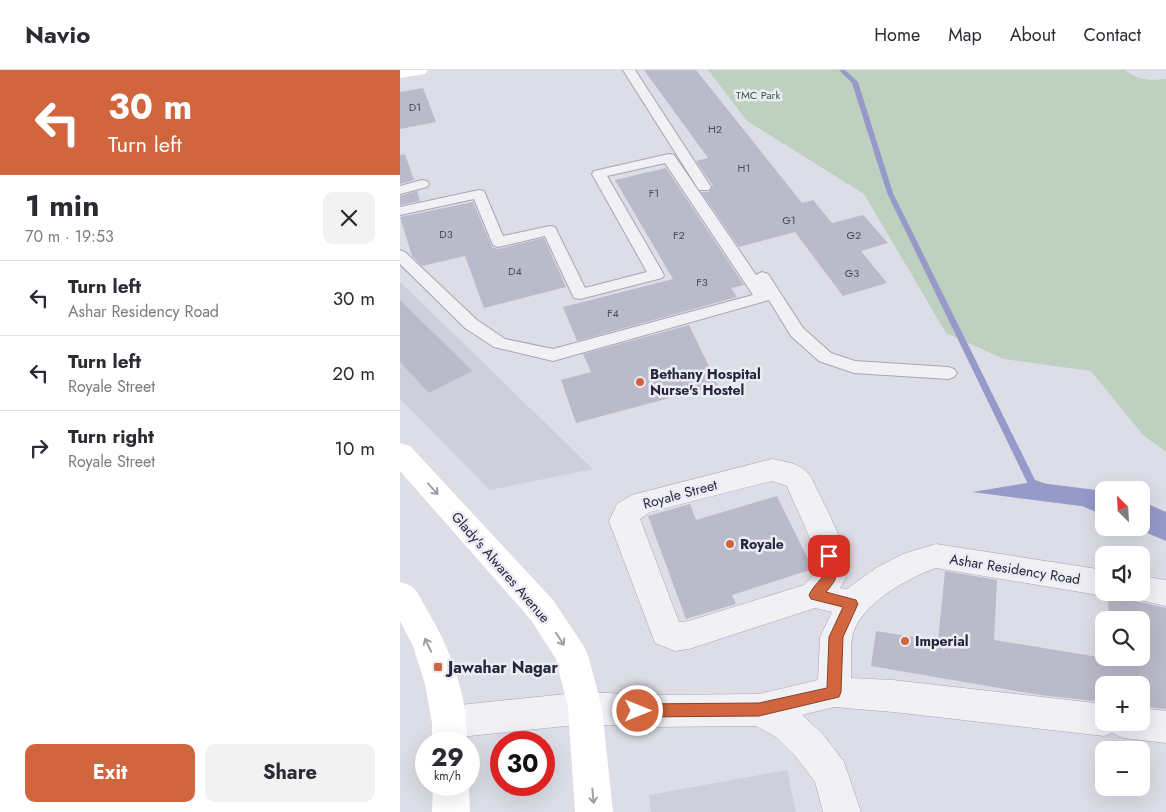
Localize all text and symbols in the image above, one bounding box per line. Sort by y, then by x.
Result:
text: Navio [25,17,90,52]
text: Home [874,22,920,48]
text: Map [948,22,982,48]
text: About [1010,22,1055,48]
text: Contact [1083,22,1141,48]
text: 30 m [108,82,192,132]
park label: TMC Park [736,87,780,103]
icon: left [25,90,90,155]
house number: D1 [409,99,421,115]
house number: H2 [708,121,722,137]
text: Turn left [108,128,182,160]
house number: H1 [738,160,750,176]
text: 1 min [25,184,99,227]
house number: F1 [649,185,659,201]
button: close [323,192,375,244]
house number: G1 [782,212,796,228]
text: 70 m · 19:53 [25,225,114,248]
house number: D3 [439,226,453,242]
house number: F2 [673,227,685,243]
house number: G2 [847,227,861,243]
house number: D4 [508,263,523,279]
house number: G3 [845,265,859,281]
text: Turn left [68,273,141,300]
house number: F3 [696,274,708,290]
icon: left [25,284,53,312]
text: 30 m [333,285,375,312]
text: Ashar Residency Road [68,300,219,323]
house number: F4 [607,305,620,321]
text: Turn left [68,348,141,375]
icon: left [25,359,53,387]
text: 20 m [332,360,375,387]
place label: Bethany Hospital Nurse's Hostel [650,364,761,400]
text: Royale Street [68,375,155,398]
marker: Bethany Hospital Nurse's Hostel [634,376,646,388]
text: Turn right [68,423,154,450]
icon: right [25,434,53,462]
text: 10 m [335,435,375,462]
text: Royale Street [68,450,155,473]
street label: Royale Street [641,474,720,514]
north arrow [1095,481,1150,536]
map controls [1095,481,1150,796]
one-way arrow [427,482,439,495]
street label: Glady's Alwares Avenue [447,507,555,627]
place label: Royale [740,534,784,554]
pin [808,535,850,577]
marker: Royale [724,538,736,550]
icon: arrive [815,542,843,570]
button: sound [1095,546,1150,601]
street label: Ashar Residency Road [948,549,1082,589]
button: search [1095,611,1150,666]
place label: Imperial [915,631,969,651]
one-way arrow [555,632,566,646]
marker: Imperial [899,635,911,647]
one-way arrow [423,638,432,653]
place label: Jawahar Nagar [445,656,558,679]
marker: Jawahar Nagar [432,661,444,673]
button: + [1095,676,1150,731]
position arrow [611,684,663,736]
speed limit sign: 30 [490,731,555,796]
text: 29 [431,739,464,775]
button: − [1095,741,1150,796]
button: Exit [25,744,195,802]
button: Share [205,744,375,802]
text: km/h [434,767,461,785]
one-way arrow [588,788,597,804]

